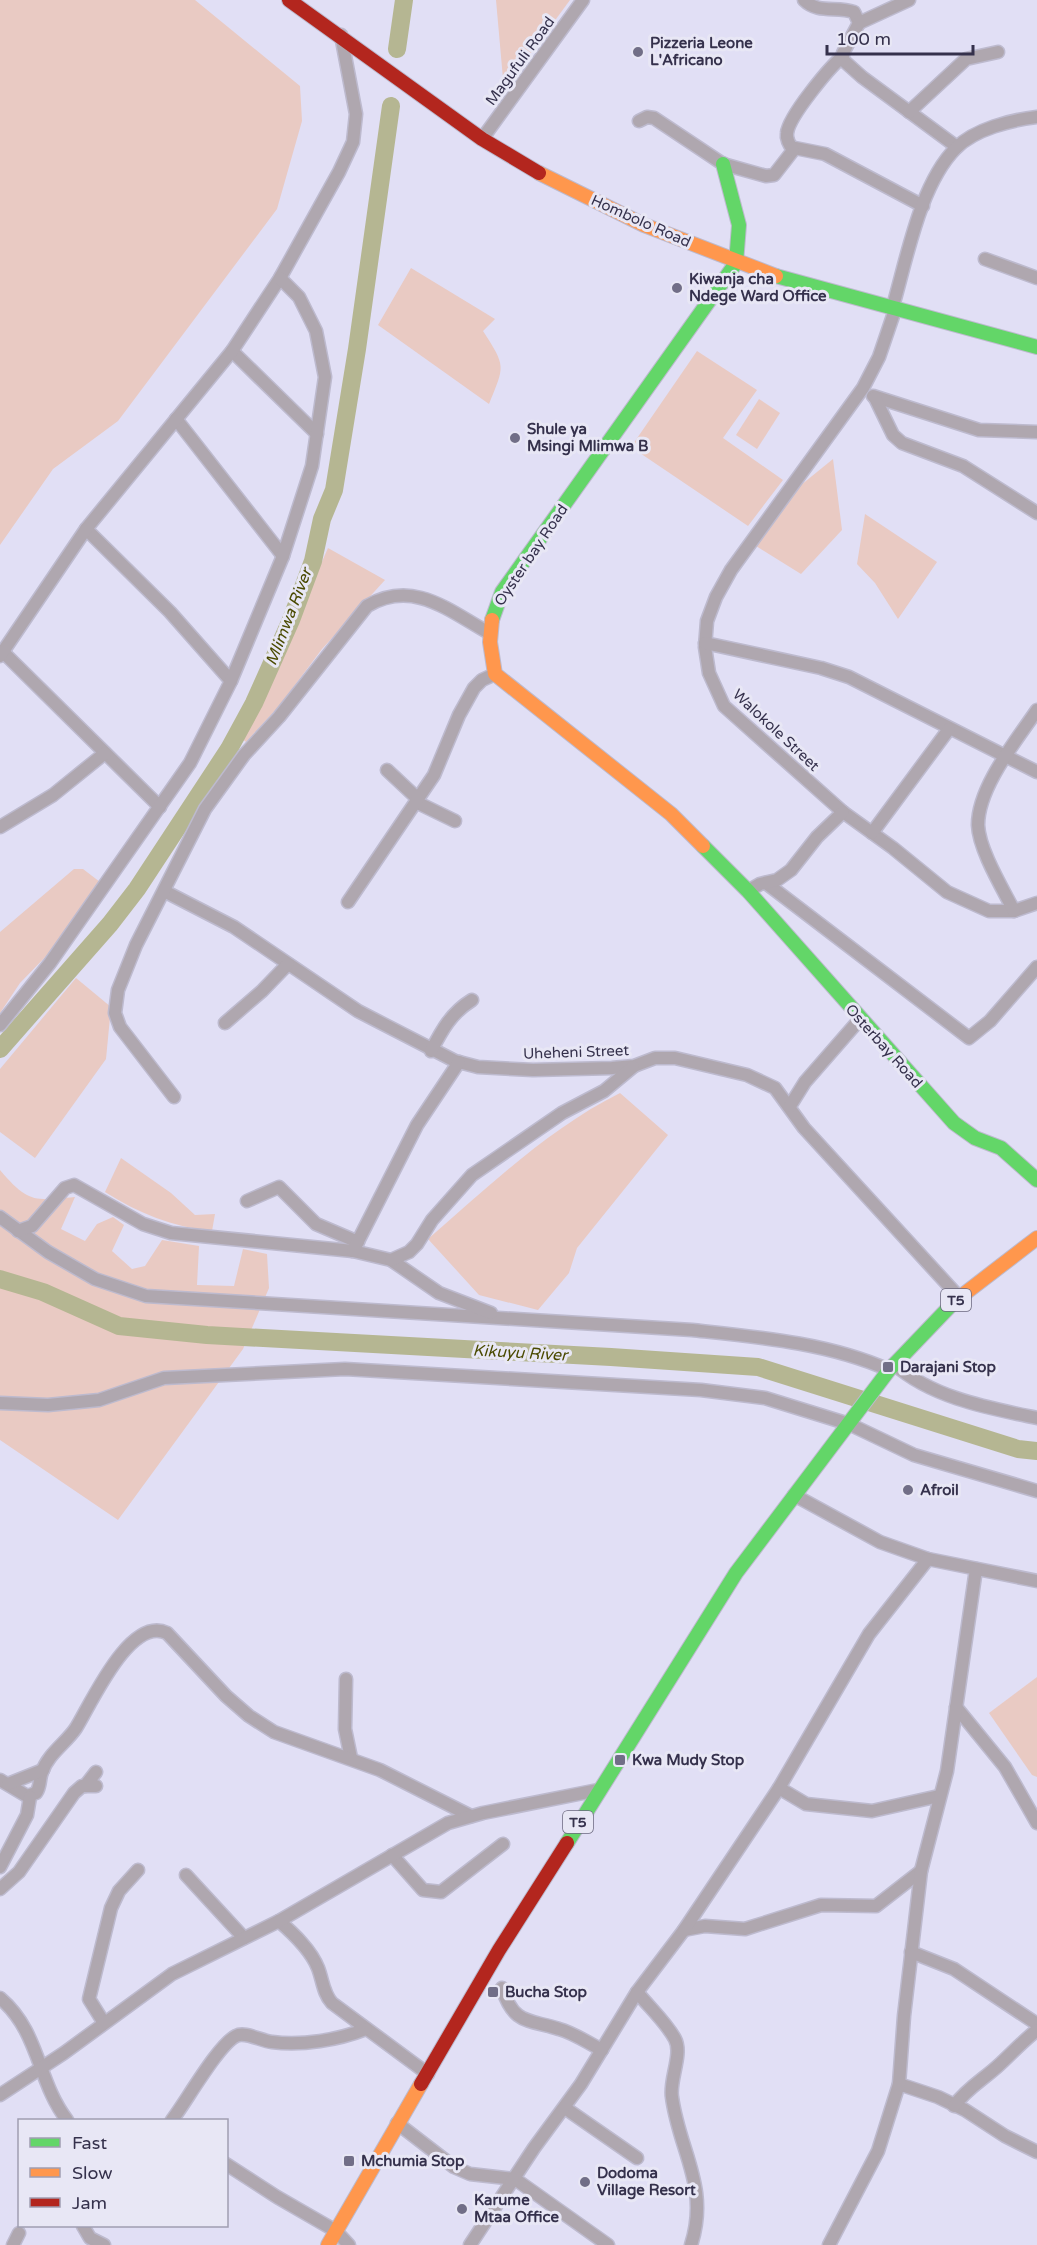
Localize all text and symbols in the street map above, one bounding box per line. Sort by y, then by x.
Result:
street label: Magufuli Road [482,13,558,109]
scale bar [827,18,972,56]
text: 100 m [836,28,891,50]
place label: Pizzeria Leone L'Africano [650,34,753,69]
marker: Pizzeria Leone L'Africano [631,45,645,59]
street label: Hombolo Road [588,191,694,251]
place label: Kiwanja cha Ndege Ward Office [689,270,827,306]
marker: Kiwanja cha Ndege Ward Office [670,281,684,295]
place label: Shule ya Msingi Mlimwa B [527,420,648,456]
marker: Shule ya Msingi Mlimwa B [508,431,522,445]
street label: Oyster bay Road [490,501,572,609]
water label: Mlimwa River [261,564,317,668]
street label: Walokole Street [729,685,823,775]
street label: Osterbay Road [842,1000,926,1092]
street label: Uheheni Street [523,1041,630,1063]
road number: T5 [941,1289,971,1311]
water label: Kikuyu River [472,1341,570,1366]
place label: Darajani Stop [900,1358,996,1377]
marker: Darajani Stop [881,1360,895,1374]
place label: Afroil [920,1481,959,1499]
marker: Afroil [901,1483,915,1497]
place label: Kwa Mudy Stop [632,1751,745,1770]
marker: Kwa Mudy Stop [613,1753,627,1767]
road number: T5 [563,1811,593,1833]
place label: Bucha Stop [505,1983,588,2002]
marker: Bucha Stop [486,1985,500,1999]
legend [18,2119,228,2227]
text: Fast [72,2132,107,2154]
place label: Mchumia Stop [361,2152,465,2171]
marker: Mchumia Stop [342,2154,356,2168]
text: Slow [72,2162,113,2184]
place label: Dodoma Village Resort [597,2164,696,2200]
marker: Dodoma Village Resort [578,2175,592,2189]
place label: Karume Mtaa Office [474,2191,559,2226]
text: Jam [72,2192,107,2214]
marker: Karume Mtaa Office [455,2202,469,2216]

